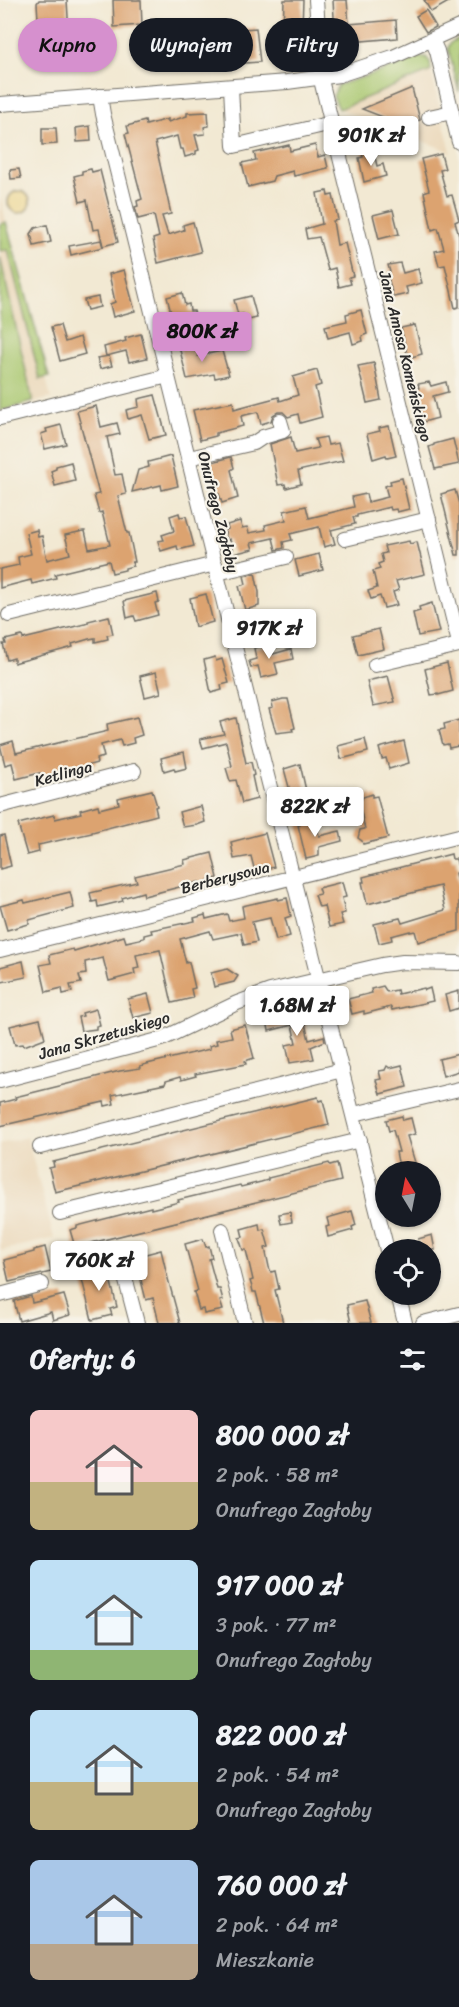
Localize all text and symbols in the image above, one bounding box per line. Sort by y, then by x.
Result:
chip: Kupno [18,18,117,72]
chip: Wynajem [129,18,253,72]
chip: Filtry [265,18,359,72]
pin: 901K zł [316,116,426,167]
text: 901K zł [338,118,404,153]
street label: Jana Amosa Komeńskiego [370,266,441,445]
pin: 800K zł [147,312,257,363]
text: 800K zł [167,314,237,349]
street label: Onufrego Zagłoby [189,448,248,577]
pin: 917K zł [214,609,324,660]
text: 917K zł [236,611,302,646]
street label: Ketlinga [31,752,95,795]
pin: 822K zł [260,787,370,838]
text: 822K zł [281,789,349,824]
street label: Berberysowa [178,852,273,903]
pin: 1.68M zł [235,986,359,1037]
text: 1.68M zł [259,988,335,1023]
street label: Jana Skrzetuskiego [34,1003,173,1068]
north arrow [375,1161,441,1227]
map controls [375,1161,441,1305]
button: locate [375,1239,441,1305]
pin: 760K zł [44,1241,154,1292]
text: 760K zł [65,1243,133,1278]
text: Oferty: 6 [30,1336,136,1382]
icon: filters [396,1343,429,1376]
text: 800 000 zł [216,1412,348,1458]
icon: home [78,1434,150,1506]
text: 2 pok. · 58 m² [216,1458,339,1493]
text: Onufrego Zagłoby [216,1493,372,1528]
text: 917 000 zł [216,1562,342,1608]
icon: home [78,1584,150,1656]
text: 3 pok. · 77 m² [216,1608,337,1643]
text: Onufrego Zagłoby [216,1643,372,1678]
text: 822 000 zł [216,1712,345,1758]
icon: home [78,1734,150,1806]
text: 2 pok. · 54 m² [216,1758,339,1793]
text: Onufrego Zagłoby [216,1793,372,1828]
text: 760 000 zł [216,1862,346,1908]
icon: home [78,1884,150,1956]
text: 2 pok. · 64 m² [216,1908,338,1943]
text: Mieszkanie [216,1943,314,1978]

